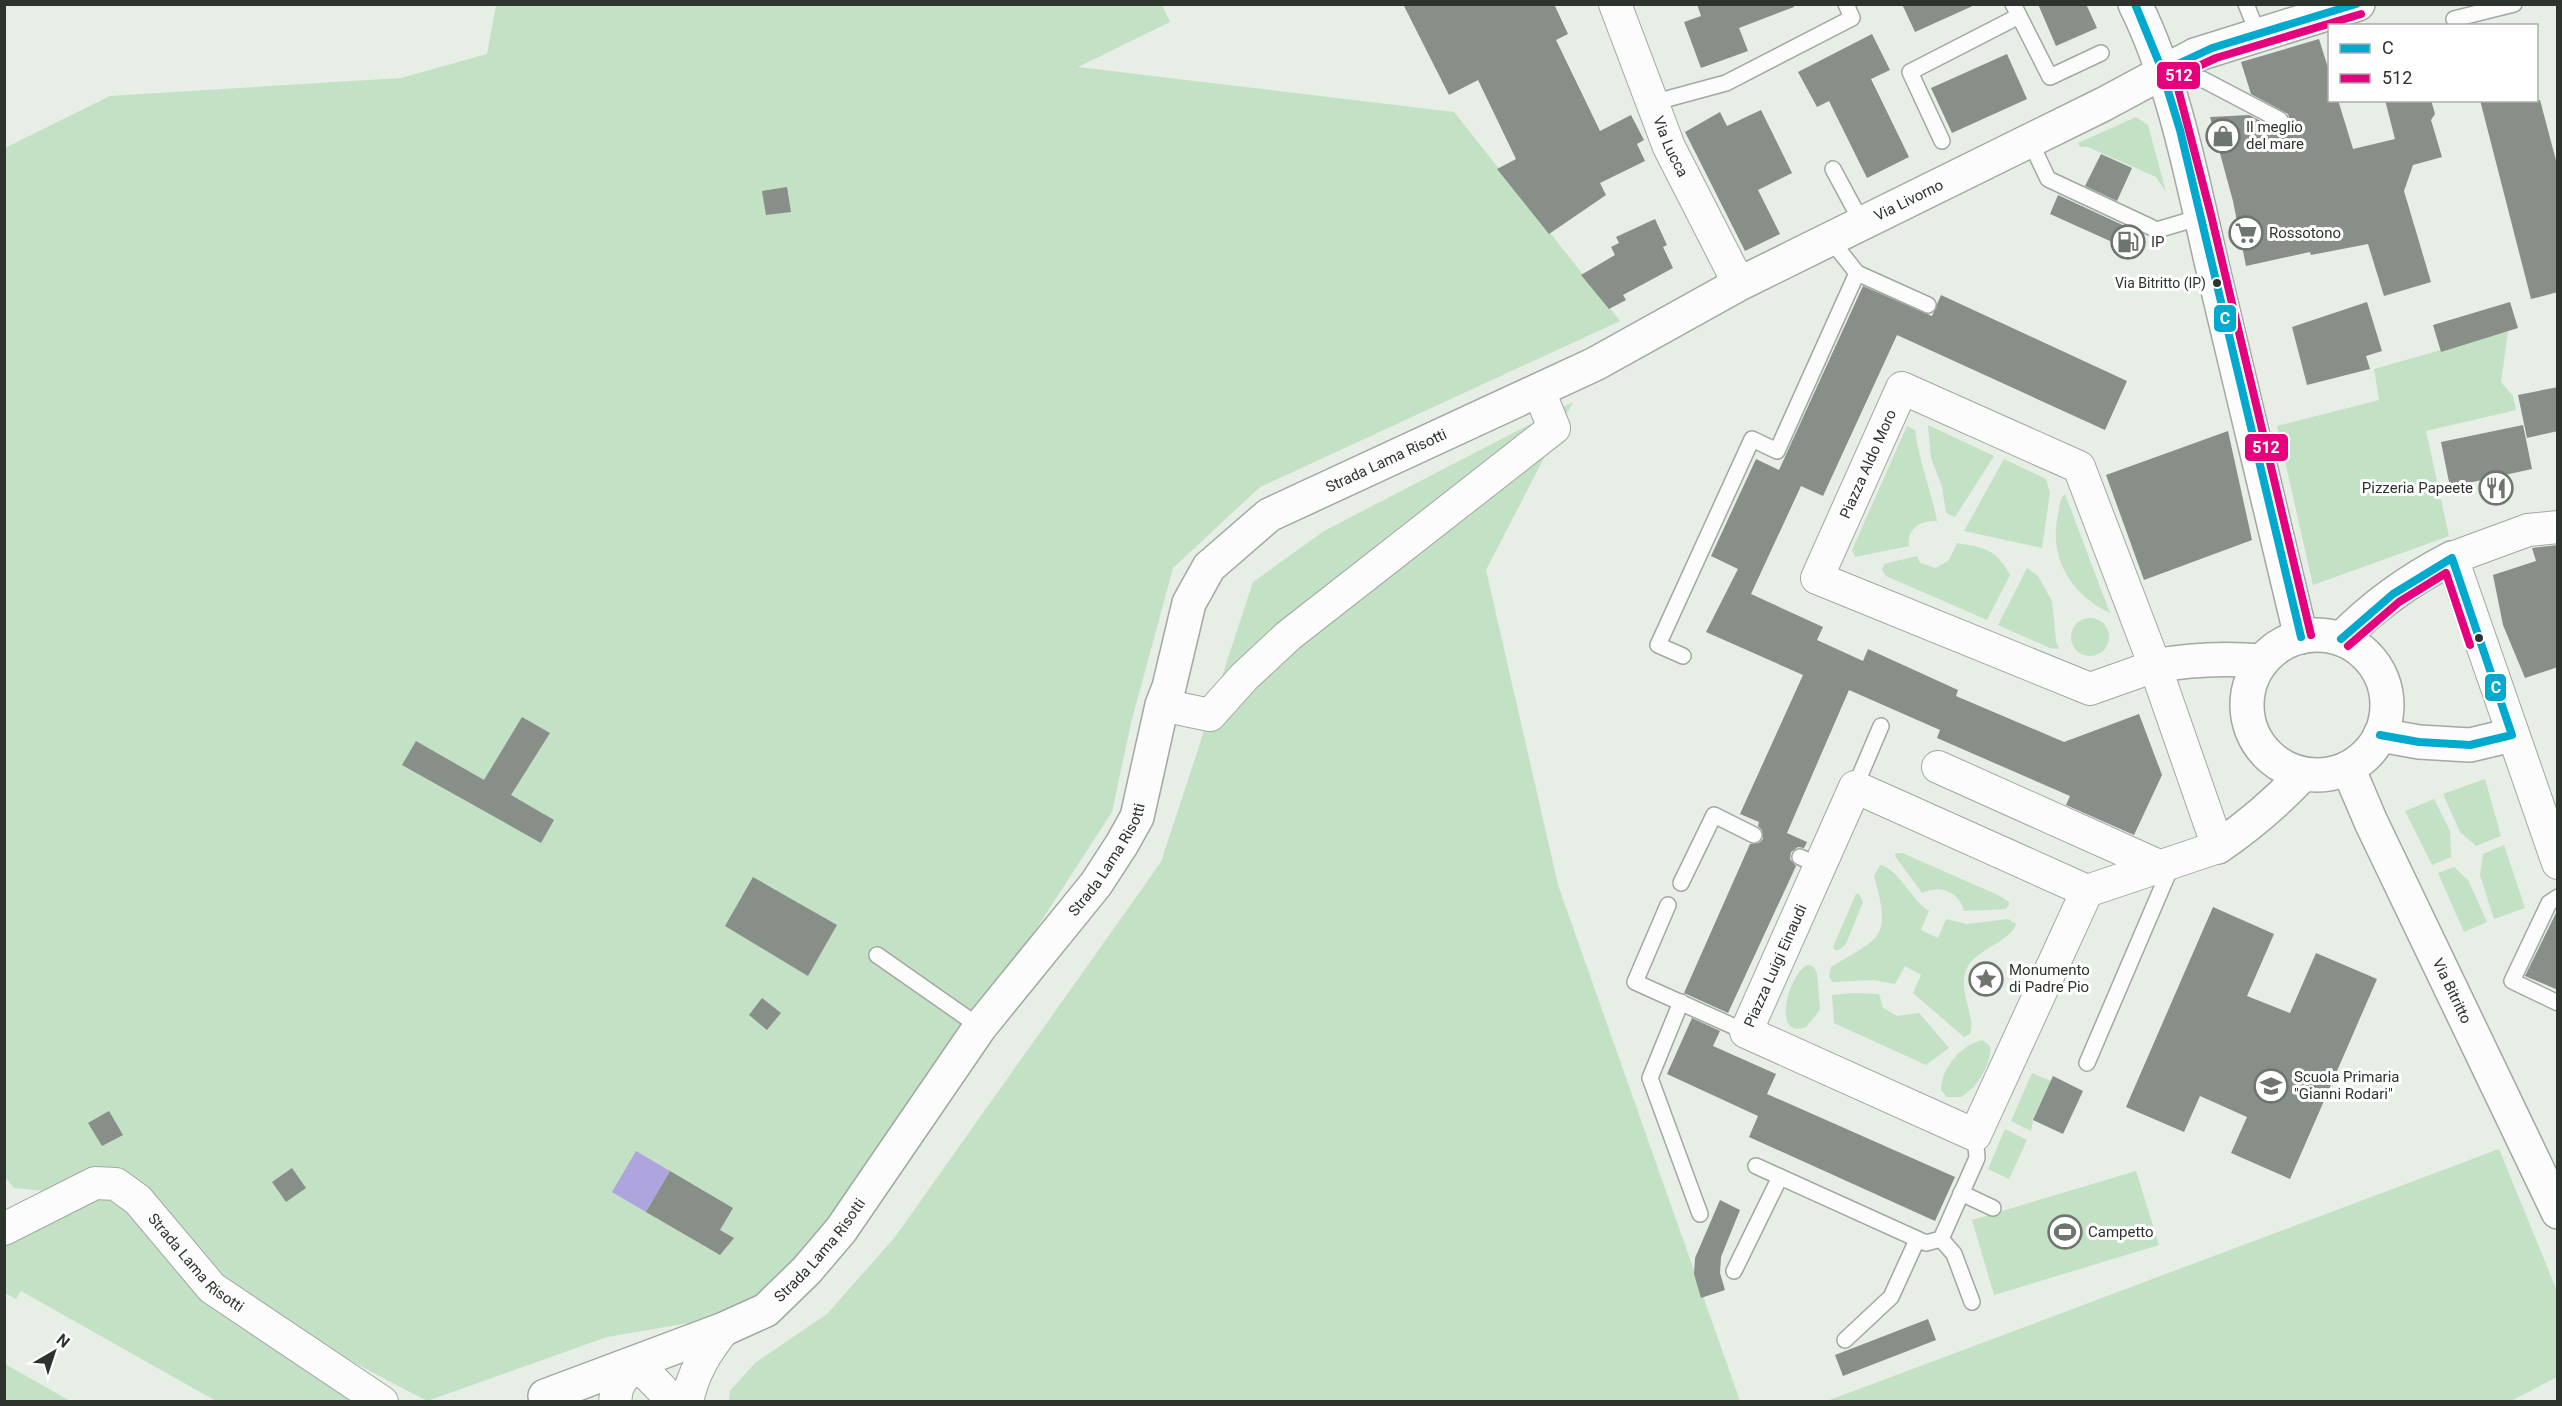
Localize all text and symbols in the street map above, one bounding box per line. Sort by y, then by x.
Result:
legend [2328,24,2538,102]
text: C [2382,37,2394,58]
line badge: 512 [2156,61,2201,90]
text: 512 [2165,66,2193,85]
text: 512 [2382,67,2412,88]
street label: Via Lucca [1649,114,1692,180]
shop icon: Il meglio del mare [2205,118,2241,154]
place label: Il meglio del mare [2246,118,2304,153]
street label: Via Livorno [1871,176,1946,225]
supermarket icon: Rossotono [2228,215,2264,251]
fuel station icon: IP [2110,224,2146,260]
place label: Rossotono [2269,224,2341,242]
place label: IP [2151,233,2165,251]
place label: Via Bitritto (IP) [2115,275,2206,292]
marker: Via Bitritto (IP) [2211,277,2223,289]
line badge: C [2213,304,2237,333]
text: C [2220,309,2230,328]
street label: Piazza Aldo Moro [1836,407,1900,521]
street label: Strada Lama Risotti [1323,425,1450,496]
line badge: 512 [2244,433,2289,462]
text: 512 [2252,438,2280,457]
restaurant icon: Pizzeria Papeete [2478,470,2514,506]
place label: Pizzeria Papeete [2362,479,2473,497]
unlabelled marker [2473,632,2485,644]
line badge: C [2484,673,2507,702]
text: C [2491,678,2501,697]
street label: Strada Lama Risotti [1065,802,1149,920]
street label: Piazza Luigi Einaudi [1740,902,1811,1030]
street label: Via Bitritto [2429,955,2475,1026]
place icon: Monumento di Padre Pio [1968,961,2004,997]
place label: Monumento di Padre Pio [2009,961,2090,996]
school or university icon: Scuola Primaria "Gianni Rodari" [2253,1068,2289,1104]
place label: Scuola Primaria "Gianni Rodari" [2294,1068,2400,1103]
street label: Strada Lama Risotti [771,1195,869,1306]
street label: Strada Lama Risotti [144,1210,247,1316]
sports icon: Campetto [2047,1214,2083,1250]
place label: Campetto [2088,1223,2154,1241]
north arrow [24,1322,84,1382]
text: N [53,1330,73,1352]

